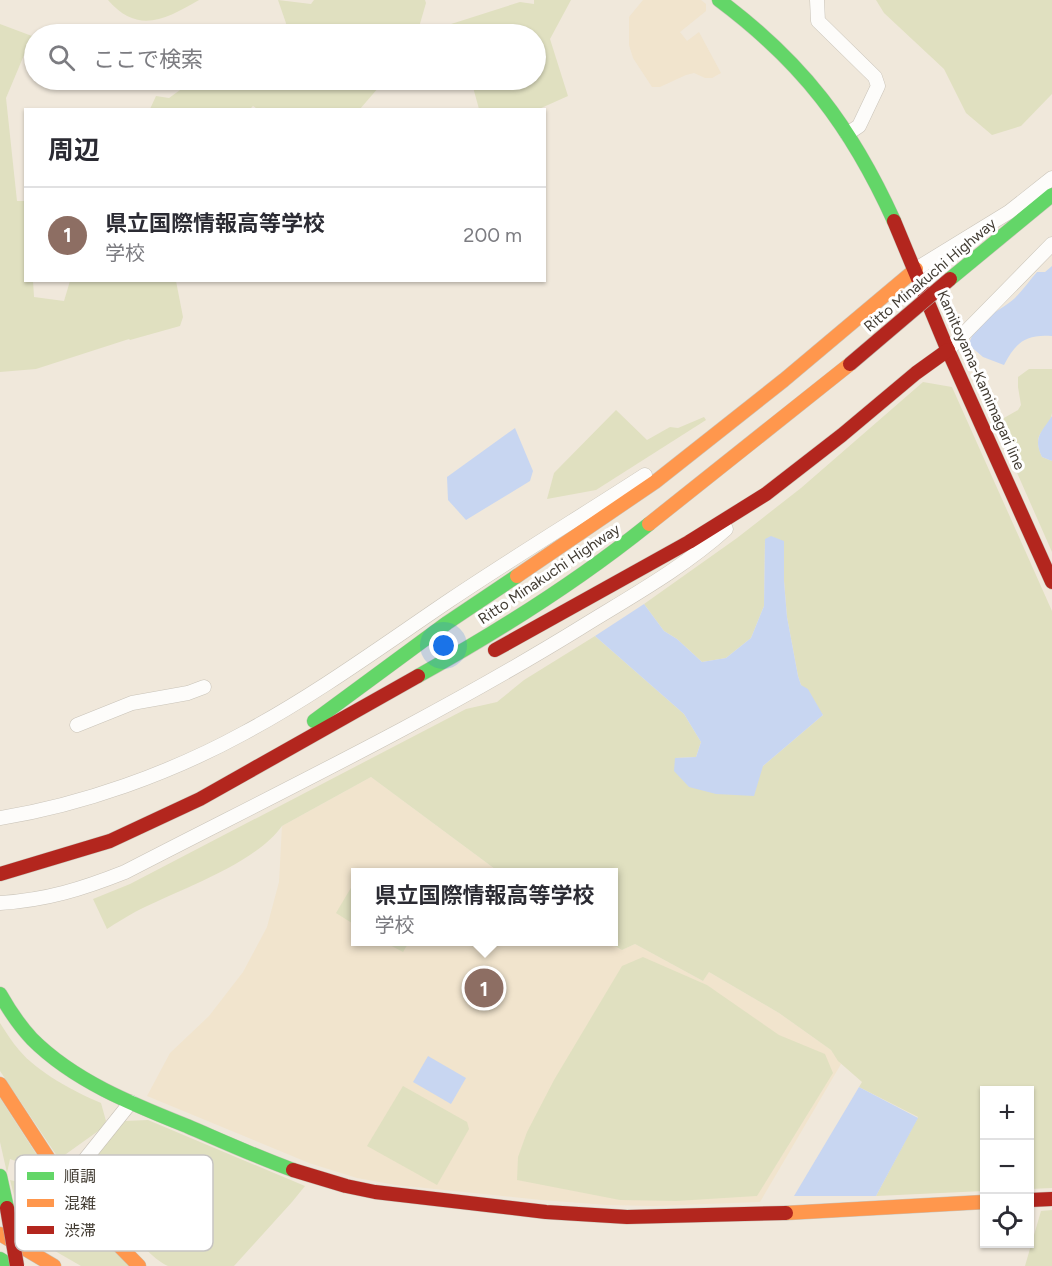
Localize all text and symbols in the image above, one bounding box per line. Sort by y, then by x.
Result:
search box [24,24,546,90]
icon: search [45,41,78,74]
text: ここで検索 [93,46,203,73]
text: 周辺 [48,134,100,166]
text: 県立国際情報高等学校 [105,210,325,237]
street label: Ritto Minakuchi Highway [860,214,1000,336]
text: 1 [63,223,72,247]
text: 200 m [463,223,522,247]
text: 学校 [105,241,145,265]
street label: Kamitoyama-Kamimagari line [933,288,1029,472]
street label: Ritto Minakuchi Highway [475,520,623,628]
your location [429,631,458,660]
popup [351,868,618,946]
text: 県立国際情報高等学校 [374,882,595,909]
text: 学校 [374,913,414,937]
pin: 1 [464,966,504,1010]
map controls [980,1086,1034,1248]
button: + [980,1086,1034,1140]
button: − [980,1140,1034,1194]
legend [15,1155,213,1251]
text: 順調 [64,1167,96,1186]
text: 混雑 [64,1194,96,1213]
button: locate [980,1194,1034,1248]
text: 渋滞 [64,1221,96,1240]

